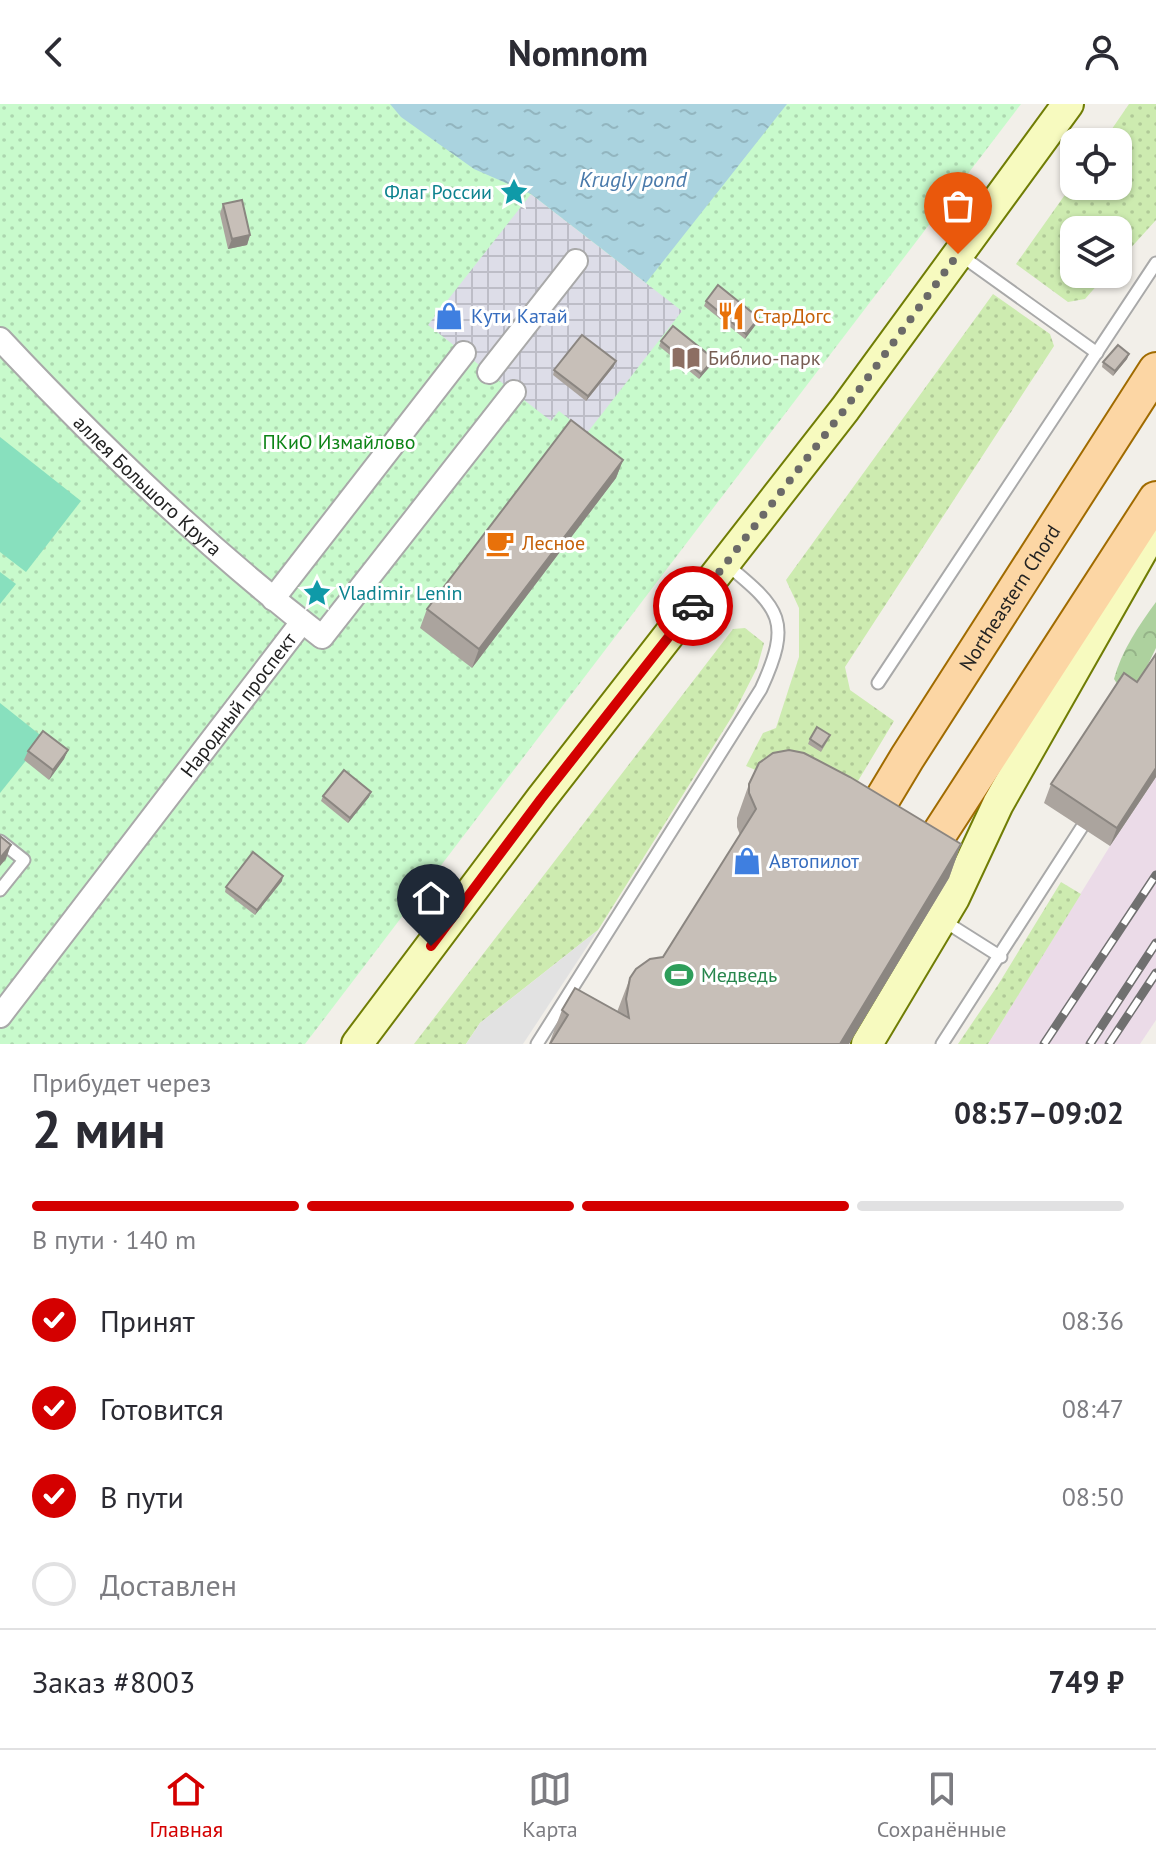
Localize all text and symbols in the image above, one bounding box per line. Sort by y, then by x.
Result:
text: Nomnom [508,29,648,76]
icon: back [32,30,76,74]
icon: person [1080,30,1124,74]
map controls [1060,128,1132,288]
button: locate [1060,128,1132,200]
water label: Krugly pond [579,165,688,193]
pin [924,172,992,254]
place icon: Флаг России [499,177,529,207]
place label: Флаг России [384,179,492,205]
icon: bag [936,184,980,228]
button: layers [1060,216,1132,288]
shop icon: Кути Катай [434,301,464,331]
restaurant icon: СтарДогс [716,301,746,331]
place label: Кути Катай [471,303,568,329]
place label: СтарДогс [753,303,832,329]
library icon: Библио-парк [671,343,701,373]
place label: Библио-парк [708,345,821,371]
street label: аллея Большого Круга [68,410,227,561]
park label: ПКиО Измайлово [263,429,415,455]
street label: Northeastern Chord [953,520,1066,676]
cafe icon: Лесное [485,528,515,558]
place label: Лесное [521,530,585,556]
courier [653,566,733,646]
place icon: Vladimir Lenin [302,578,332,608]
place label: Vladimir Lenin [338,580,463,606]
icon: car [671,584,715,628]
street label: Народный проспект [175,627,302,782]
shop icon: Автопилот [732,846,762,876]
place label: Автопилот [769,848,859,874]
pin [397,864,465,946]
icon: home [409,876,453,920]
sports icon: Медведь [664,960,694,990]
place label: Медведь [701,962,777,988]
text: Прибудет через [32,1066,211,1099]
text: 08:57–09:02 [954,1093,1124,1132]
text: 2 мин [32,1095,166,1162]
text: В пути · 140 m [32,1223,196,1256]
icon: check [32,1298,76,1342]
text: Принят [100,1301,195,1340]
text: 08:36 [1062,1304,1124,1337]
icon: check [32,1386,76,1430]
text: Готовится [100,1389,224,1428]
text: 08:47 [1062,1392,1124,1425]
icon: check [32,1474,76,1518]
text: В пути [100,1477,184,1516]
text: 08:50 [1062,1480,1124,1513]
text: Доставлен [100,1565,237,1604]
text: Заказ #8003 [32,1662,195,1701]
text: 749 ₽ [1048,1662,1124,1701]
tab: Главная [150,1767,223,1843]
tab: Карта [522,1767,578,1843]
tab: Сохранённые [877,1767,1006,1843]

